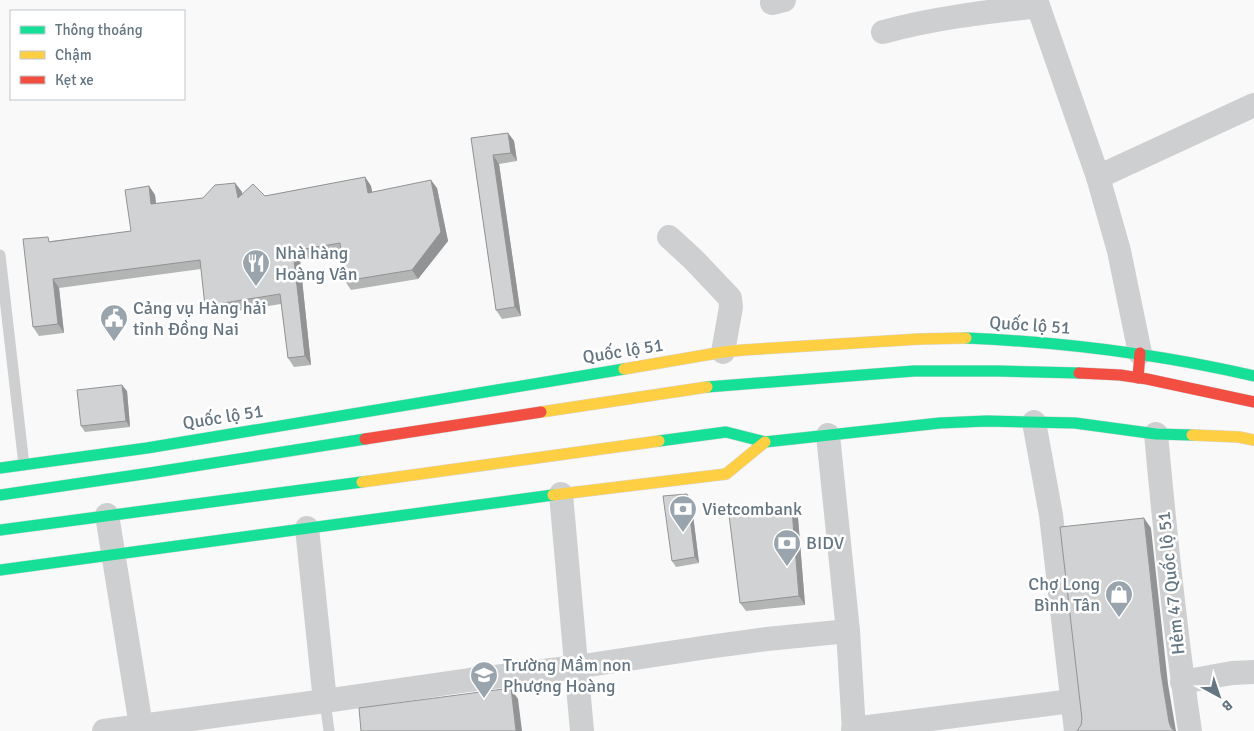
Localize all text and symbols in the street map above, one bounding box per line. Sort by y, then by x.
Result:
legend [10,10,185,100]
text: Thông thoáng [55,21,143,39]
text: Chậm [55,46,92,64]
text: Kẹt xe [55,71,94,89]
place label: Nhà hàng Hoàng Vân [275,242,358,285]
restaurant icon: Nhà hàng Hoàng Vân [241,248,271,287]
place label: Cảng vụ Hàng hải tỉnh Đồng Nai [133,297,267,340]
public building icon: Cảng vụ Hàng hải tỉnh Đồng Nai [99,303,129,342]
street label: Quốc lộ 51 [989,311,1071,339]
street label: Quốc lộ 51 [581,334,665,368]
street label: Quốc lộ 51 [181,400,265,434]
bank icon: Vietcombank [668,494,698,533]
place label: Vietcombank [702,498,802,520]
street label: Hẻm 47 Quốc lộ 51 [1153,510,1189,656]
bank icon: BIDV [772,528,802,567]
place label: BIDV [806,532,845,554]
place label: Chợ Long Bình Tân [1028,573,1100,616]
shop icon: Chợ Long Bình Tân [1104,579,1134,618]
place label: Trường Mầm non Phượng Hoàng [503,654,631,697]
school or university icon: Trường Mầm non Phượng Hoàng [469,660,499,699]
north arrow [1194,671,1244,721]
text: B [1218,696,1236,715]

